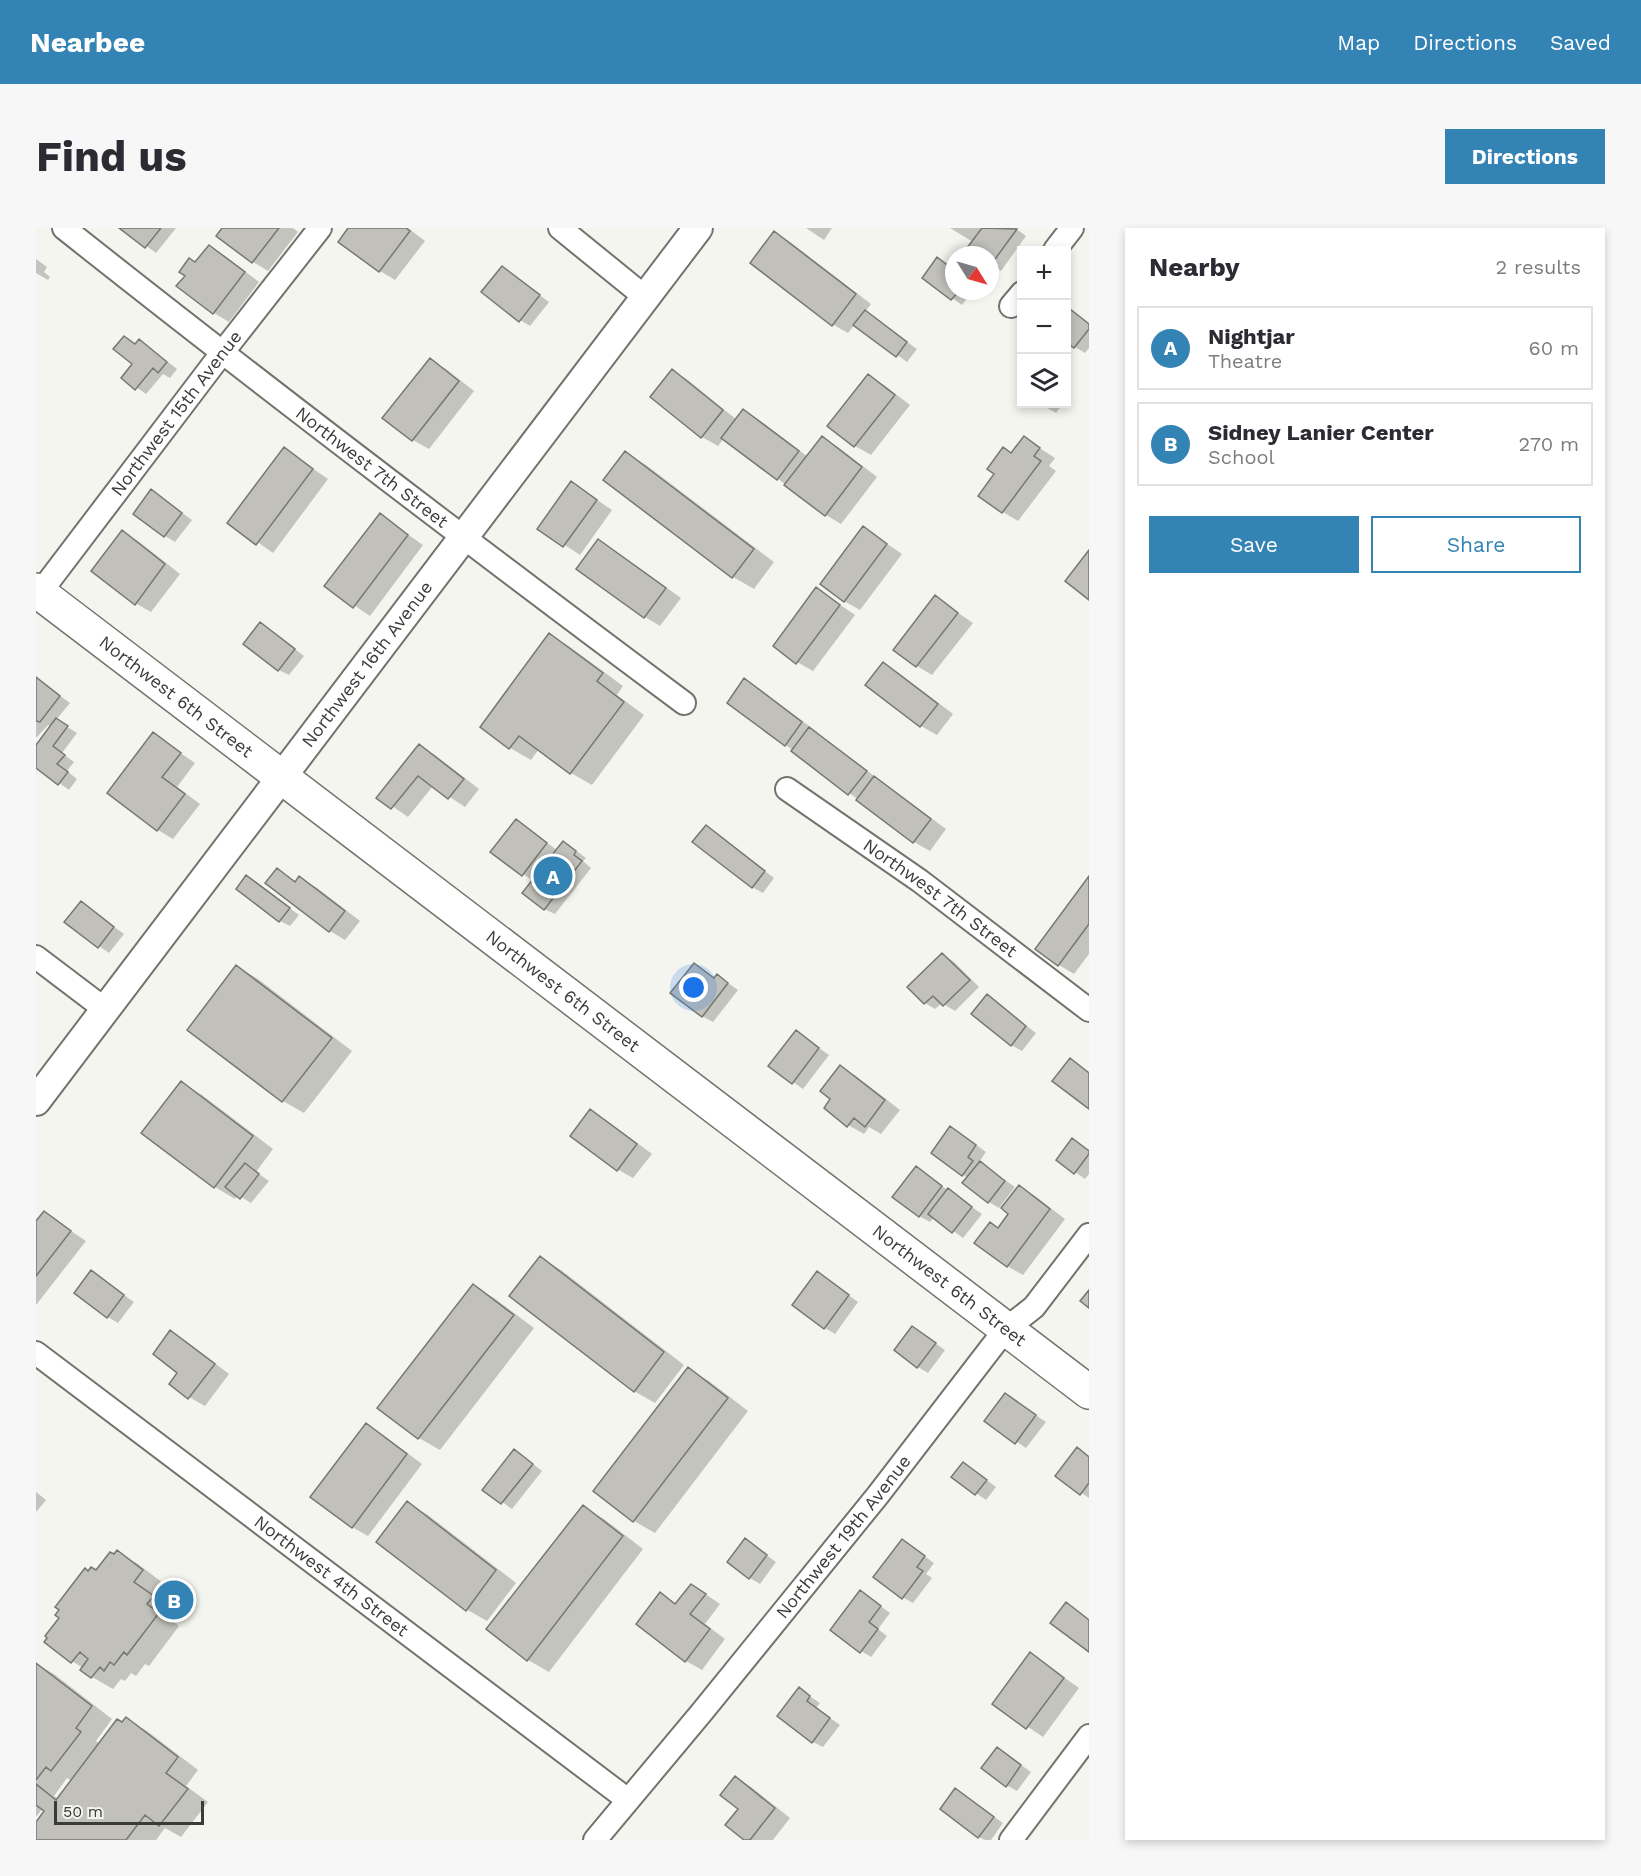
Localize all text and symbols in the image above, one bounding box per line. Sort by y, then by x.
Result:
text: Nearbee [30,26,145,59]
text: Map [1337,30,1380,55]
text: Directions [1413,30,1517,55]
text: Saved [1550,30,1611,55]
button: Directions [1445,129,1605,184]
text: Find us [36,132,187,181]
north arrow [945,246,999,300]
map controls [1017,246,1071,408]
button: + [1017,246,1071,300]
text: Nearby [1149,252,1240,282]
text: 2 results [1496,255,1581,279]
button: − [1017,300,1071,354]
text: Nightjar [1208,324,1295,349]
street label: Northwest 15th Avenue [106,326,246,500]
text: A [1164,336,1177,360]
text: 60 m [1529,336,1579,360]
text: Theatre [1208,349,1282,373]
button: layers [1017,354,1071,408]
street label: Northwest 7th Street [292,402,453,532]
text: Sidney Lanier Center [1208,420,1434,445]
text: B [1164,432,1177,456]
text: 270 m [1519,432,1579,456]
text: School [1208,445,1275,469]
button: Save [1149,516,1359,573]
button: Share [1371,516,1581,573]
street label: Northwest 16th Avenue [297,577,436,751]
street label: Northwest 6th Street [95,631,258,762]
street label: Northwest 7th Street [859,834,1022,962]
pin: A [534,854,572,898]
street label: Northwest 6th Street [482,926,644,1056]
your location [679,973,708,1002]
street label: Northwest 6th Street [869,1220,1031,1351]
street label: Northwest 19th Avenue [771,1451,915,1622]
street label: Northwest 4th Street [250,1511,413,1641]
pin: B [154,1578,194,1622]
scale bar [54,1798,204,1826]
text: 50 m [63,1802,103,1821]

